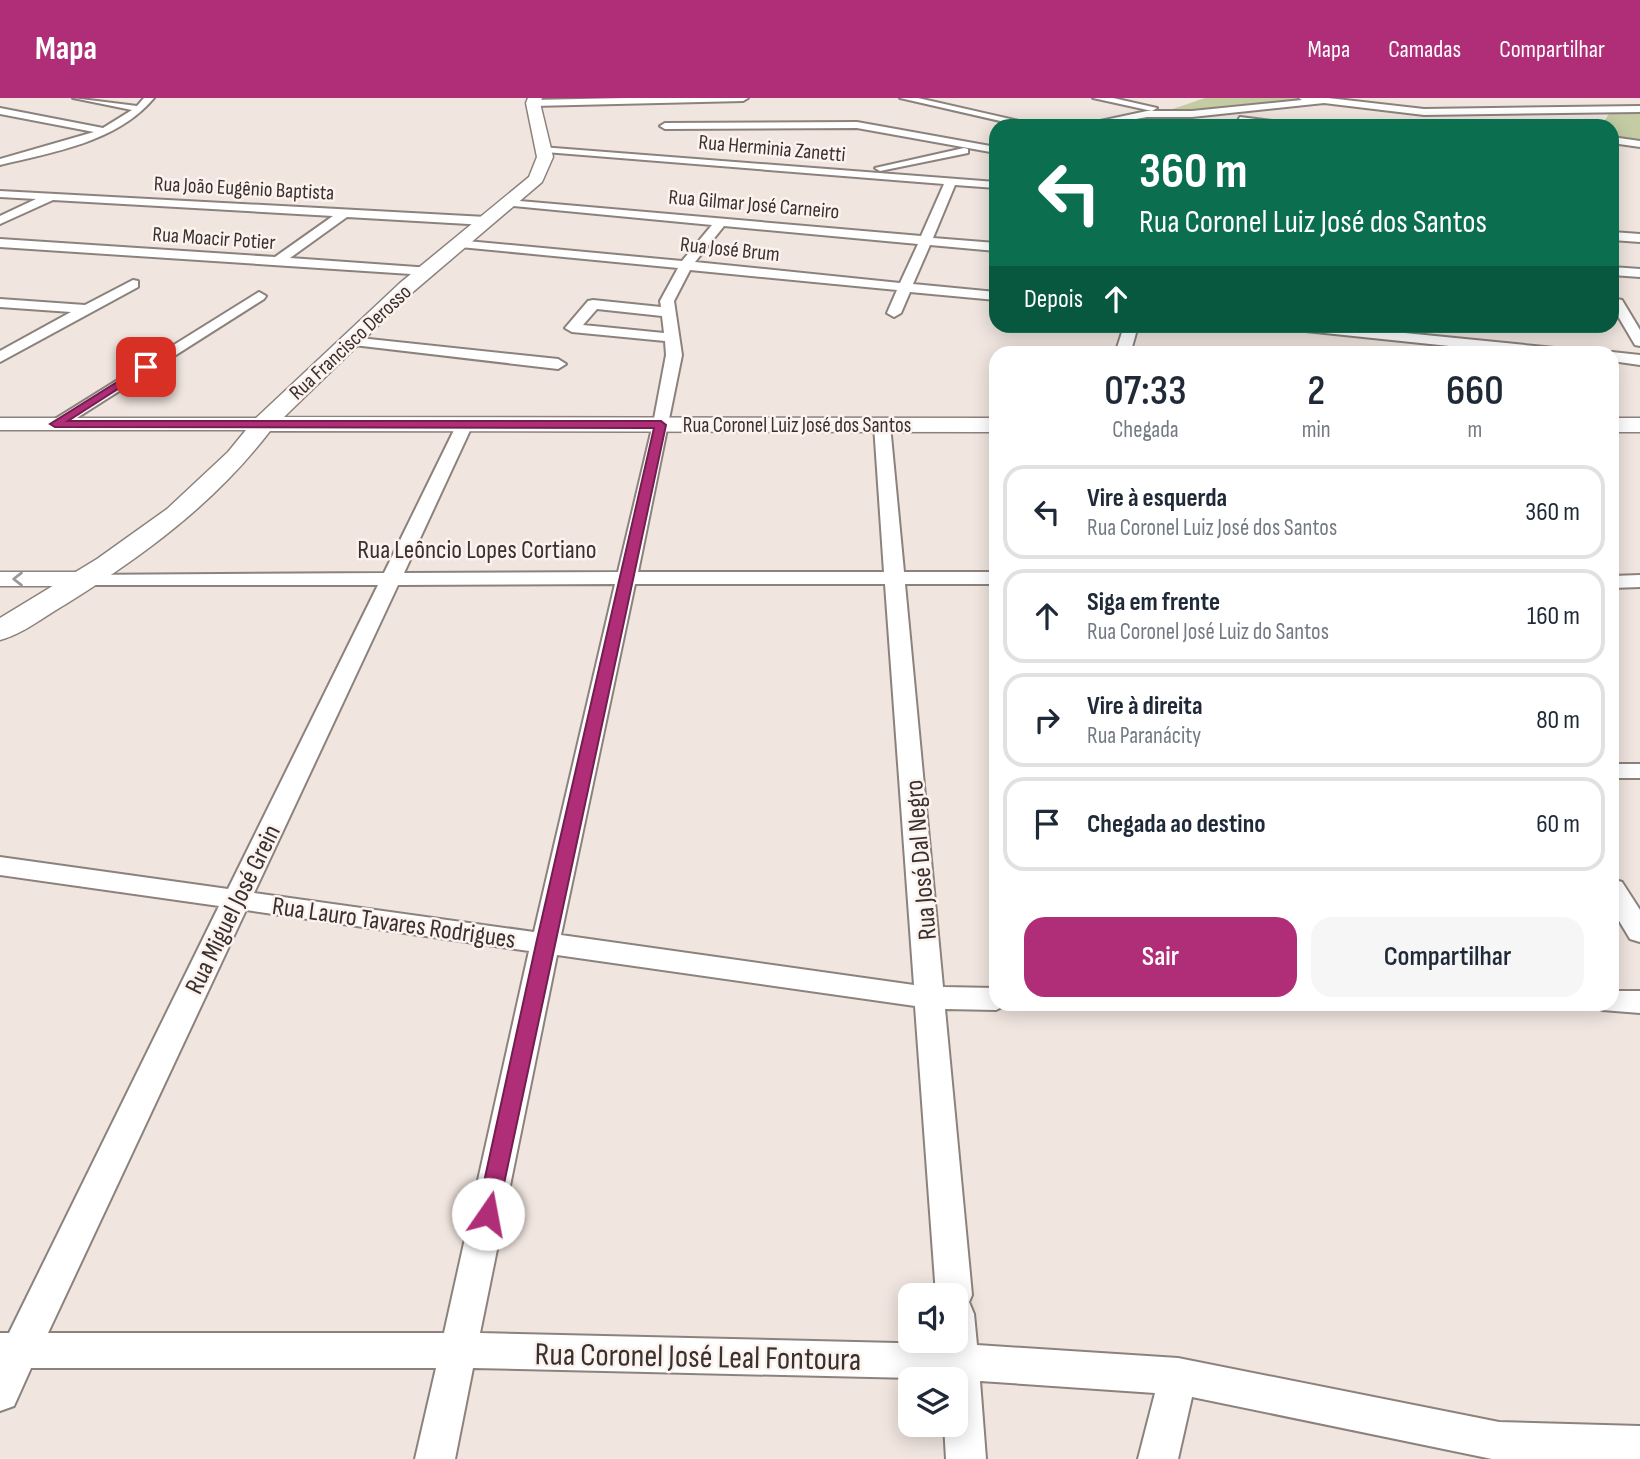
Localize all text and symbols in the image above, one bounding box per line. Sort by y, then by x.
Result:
text: Mapa [35,29,97,69]
text: Mapa [1308,35,1350,64]
text: Camadas [1388,35,1461,64]
text: Compartilhar [1499,35,1605,64]
street label: Rua Herminia Zanetti [697,130,846,167]
text: 360 m [1139,143,1247,202]
icon: left [1024,147,1115,238]
street label: Rua João Eugênio Baptista [153,171,335,206]
street label: Rua Gilmar José Carneiro [668,185,840,224]
text: Rua Coronel Luiz José dos Santos [1139,203,1487,242]
street label: Rua Moacir Potier [152,222,276,255]
street label: Rua José Brum [679,232,781,267]
street label: Rua Francisco Derosso [284,279,416,405]
icon: ahead [1097,280,1135,318]
text: Depois [1024,284,1083,315]
pin [116,337,176,397]
icon: arrive [127,348,165,386]
text: 07:33 [1104,366,1187,417]
text: 2 [1307,366,1325,417]
text: 660 [1446,366,1504,417]
street label: Rua Coronel Luiz José dos Santos [683,413,911,438]
text: Chegada [1112,416,1179,444]
text: min [1302,416,1331,444]
text: m [1467,416,1482,444]
text: Vire à esquerda [1087,483,1227,514]
icon: left [1028,493,1066,531]
text: 360 m [1525,497,1580,528]
text: Rua Coronel Luiz José dos Santos [1087,514,1337,542]
street label: Rua Leôncio Lopes Cortiano [357,535,597,566]
one-way arrow [12,571,23,587]
text: Siga em frente [1087,587,1220,618]
icon: ahead [1028,597,1066,635]
text: 160 m [1527,601,1580,632]
text: Rua Coronel José Luiz do Santos [1087,618,1329,646]
text: Vire à direita [1087,691,1203,722]
icon: right [1028,701,1066,739]
text: 80 m [1536,705,1580,736]
text: Rua Paranácity [1087,722,1201,750]
street label: Rua José Dal Negro [899,779,944,941]
icon: arrive [1028,805,1066,843]
text: Chegada ao destino [1087,809,1266,840]
text: 60 m [1536,809,1580,840]
street label: Rua Miguel José Grein [179,820,288,999]
street label: Rua Lauro Tavares Rodrigues [270,891,517,956]
button: Sair [1024,917,1297,997]
button: Compartilhar [1311,917,1584,997]
position arrow [451,1177,525,1251]
map controls [898,1283,968,1437]
button: sound [898,1283,968,1353]
street label: Rua Coronel José Leal Fontoura [534,1335,862,1380]
button: layers [898,1367,968,1437]

